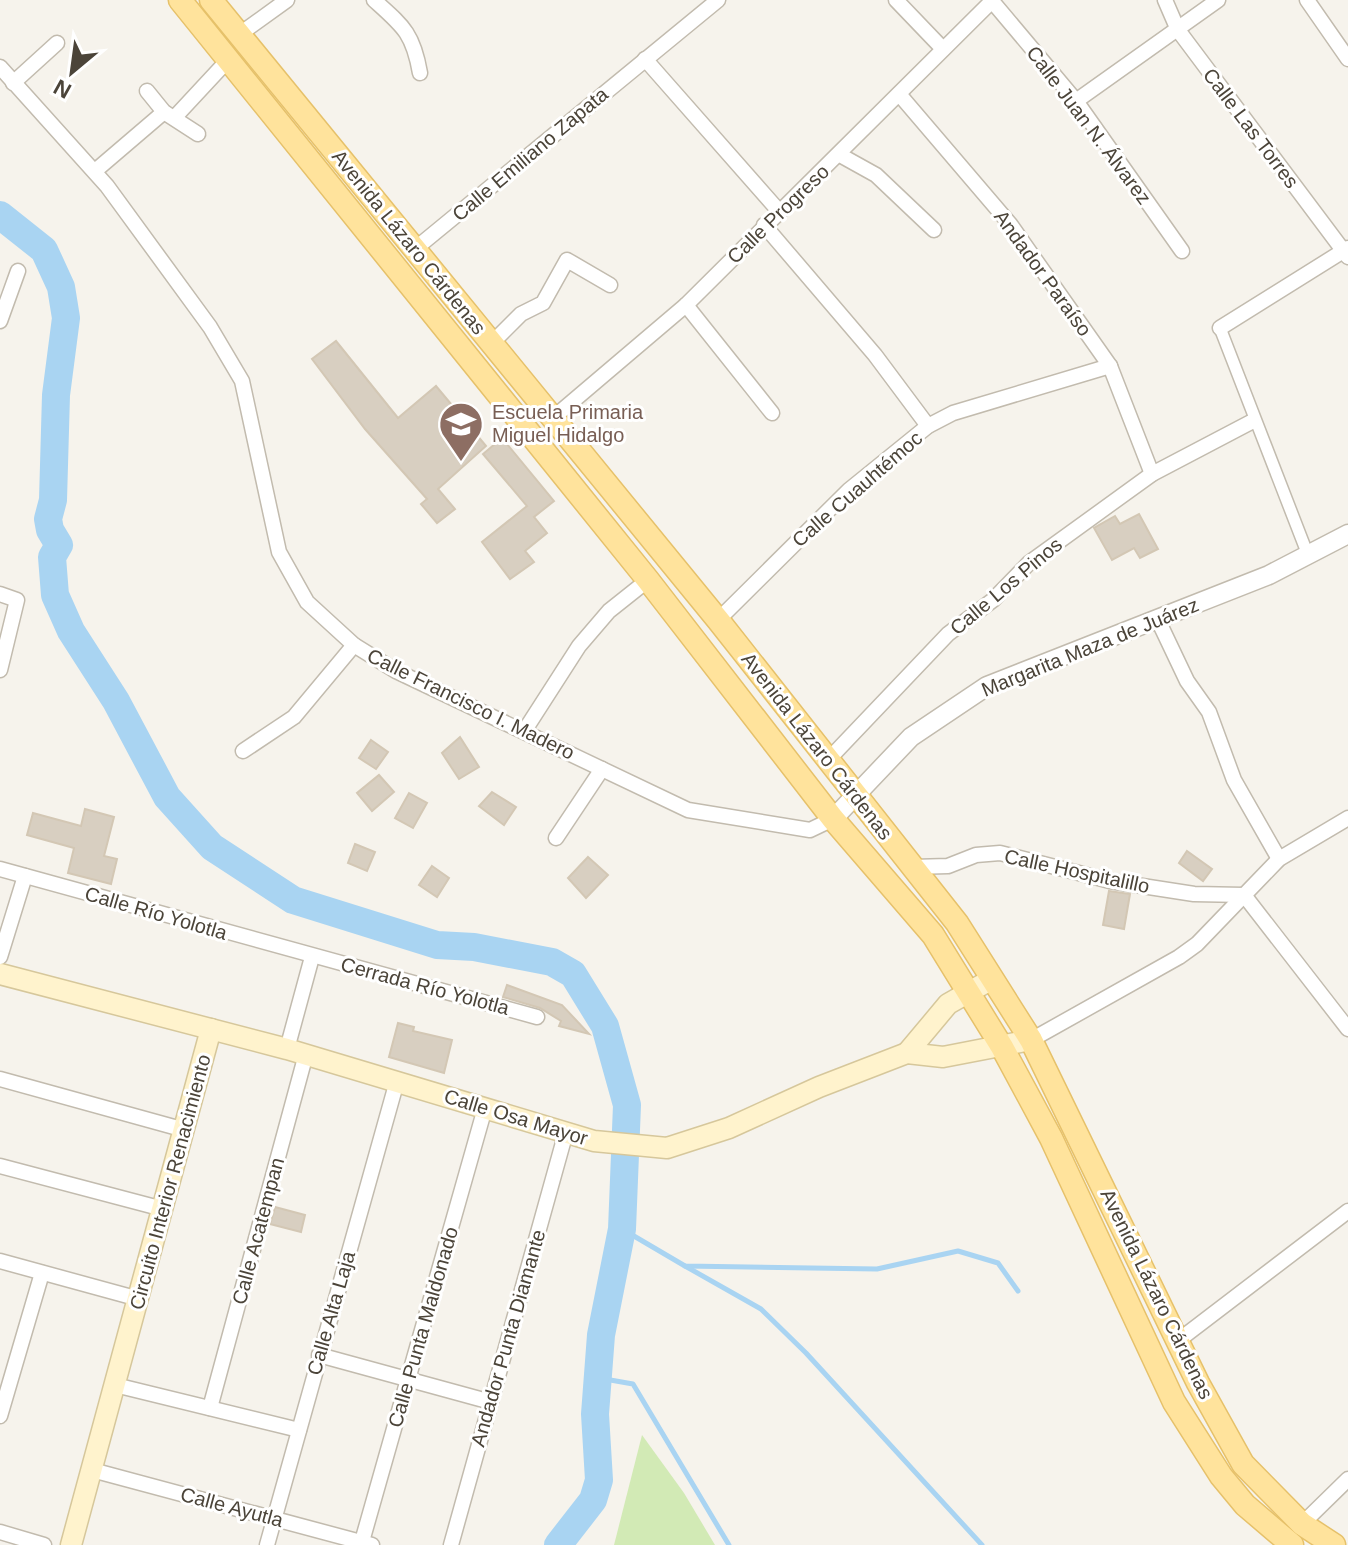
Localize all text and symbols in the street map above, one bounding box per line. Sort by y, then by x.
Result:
north arrow [32,32,112,112]
street label: Calle Juan N. Álvarez [1022,42,1156,208]
street label: Calle Las Torres [1199,64,1303,192]
text: N [50,74,76,104]
street label: Calle Emiliano Zapata [448,82,613,225]
street label: Avenida Lázaro Cárdenas [328,145,490,339]
street label: Calle Progreso [723,160,833,268]
street label: Andador Paraíso [990,206,1096,340]
school or university icon: Escuela Primaria Miguel Hidalgo [437,400,485,463]
place label: Escuela Primaria Miguel Hidalgo [492,401,644,446]
street label: Calle Cuauhtémoc [788,427,926,551]
street label: Calle Los Pinos [946,533,1066,639]
street label: Margarita Maza de Juárez [978,593,1202,701]
street label: Calle Francisco I. Madero [364,644,578,764]
street label: Avenida Lázaro Cárdenas [737,648,897,844]
street label: Calle Hospitalillo [1002,845,1152,897]
street label: Calle Río Yolotla [82,882,230,944]
street label: Cerrada Río Yolotla [338,953,512,1019]
street label: Circuito Interior Renacimiento [125,1052,215,1312]
street label: Calle Osa Mayor [442,1085,591,1149]
street label: Calle Acatempan [228,1155,288,1307]
street label: Avenida Lázaro Cárdenas [1097,1185,1217,1403]
street label: Calle Punta Maldonado [384,1224,462,1430]
street label: Andador Punta Diamante [466,1227,550,1449]
street label: Calle Alta Laja [303,1248,359,1377]
street label: Calle Ayutla [178,1483,287,1531]

